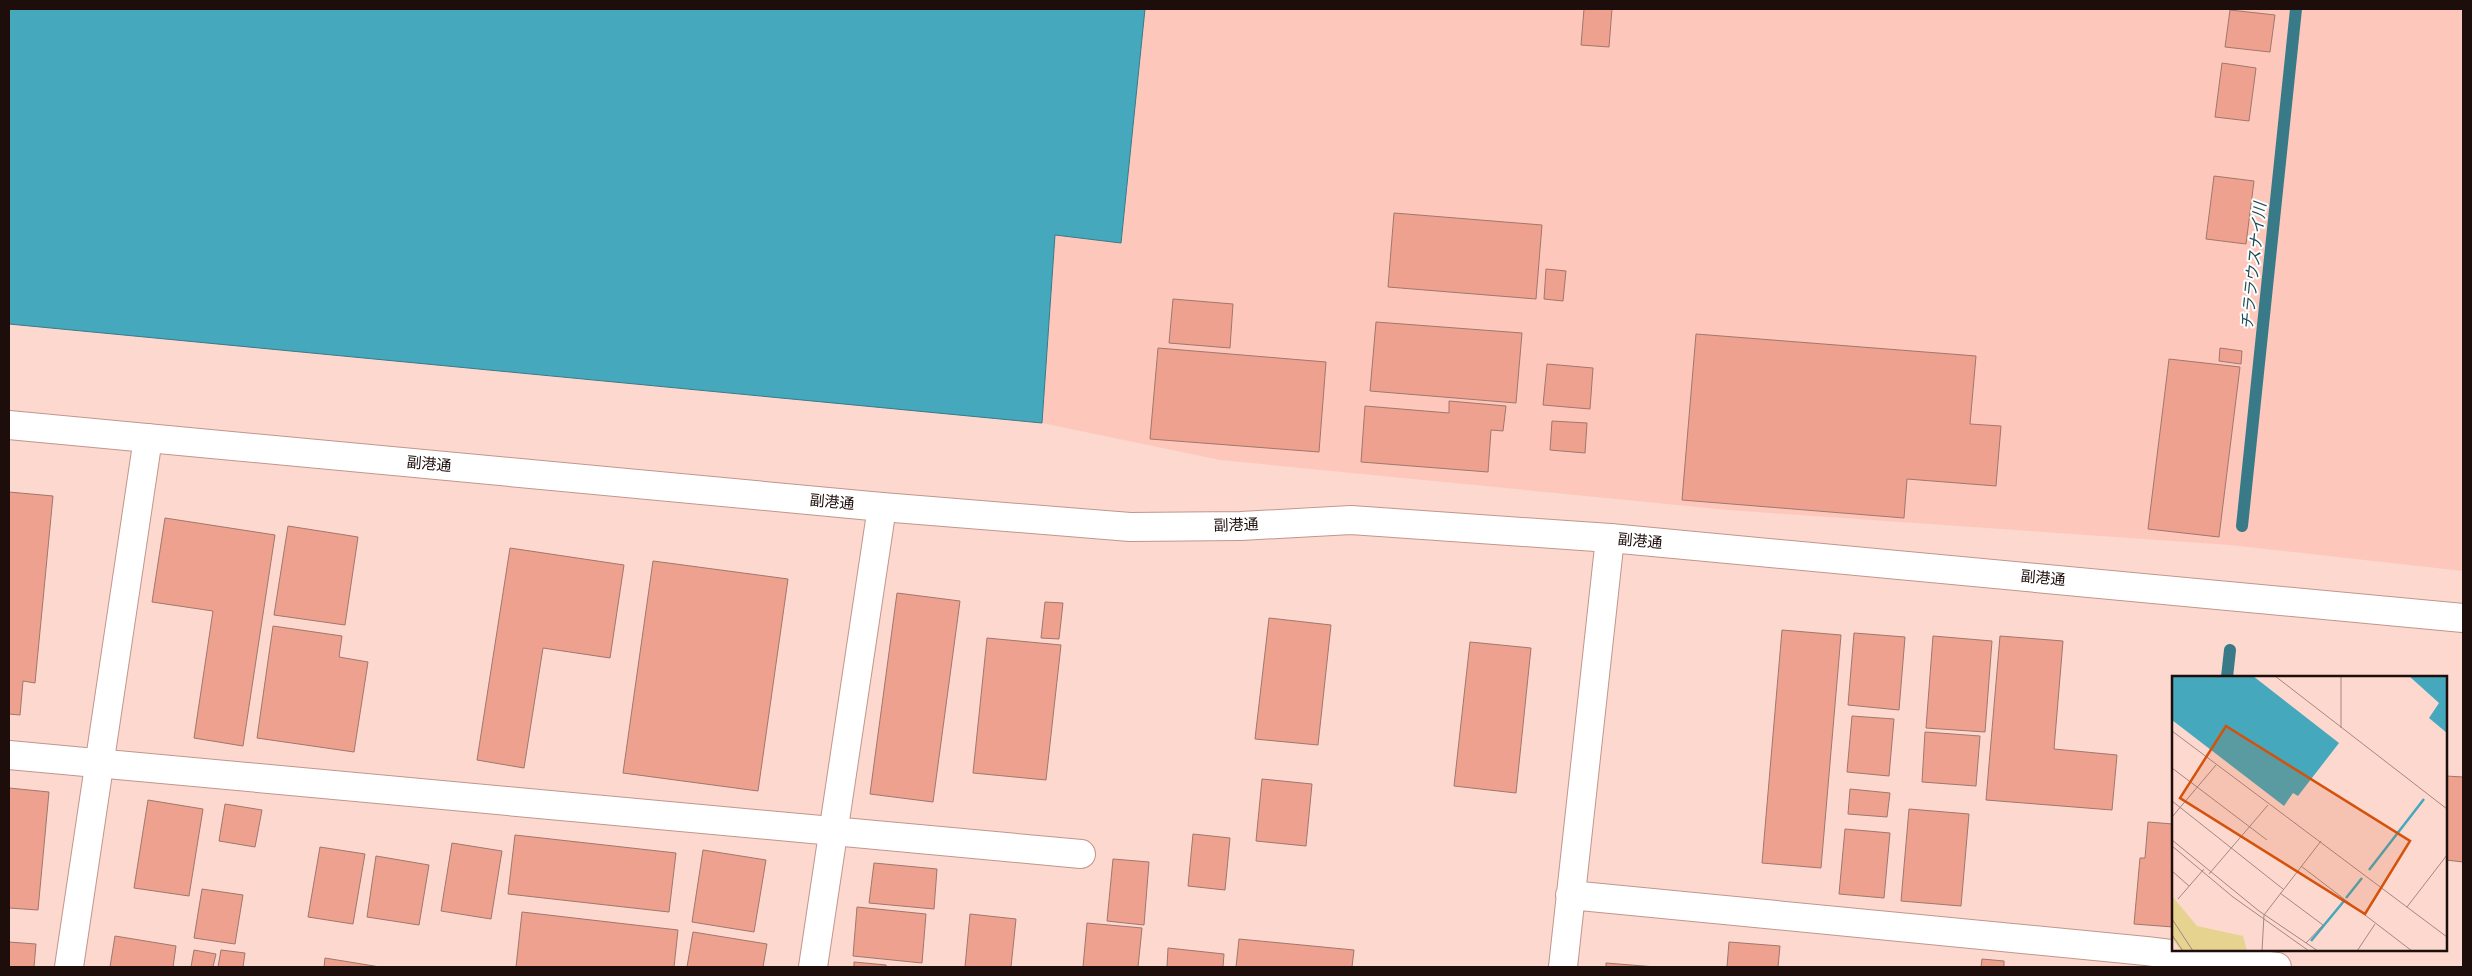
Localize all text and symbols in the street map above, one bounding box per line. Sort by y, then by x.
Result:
water label: チララウスナイ川 [2237,199,2270,331]
street label: 副港通 [406,453,452,475]
street label: 副港通 [809,491,855,513]
street label: 副港通 [1213,515,1259,535]
street label: 副港通 [1617,530,1663,552]
street label: 副港通 [2020,567,2066,589]
inset map [2172,676,2447,951]

